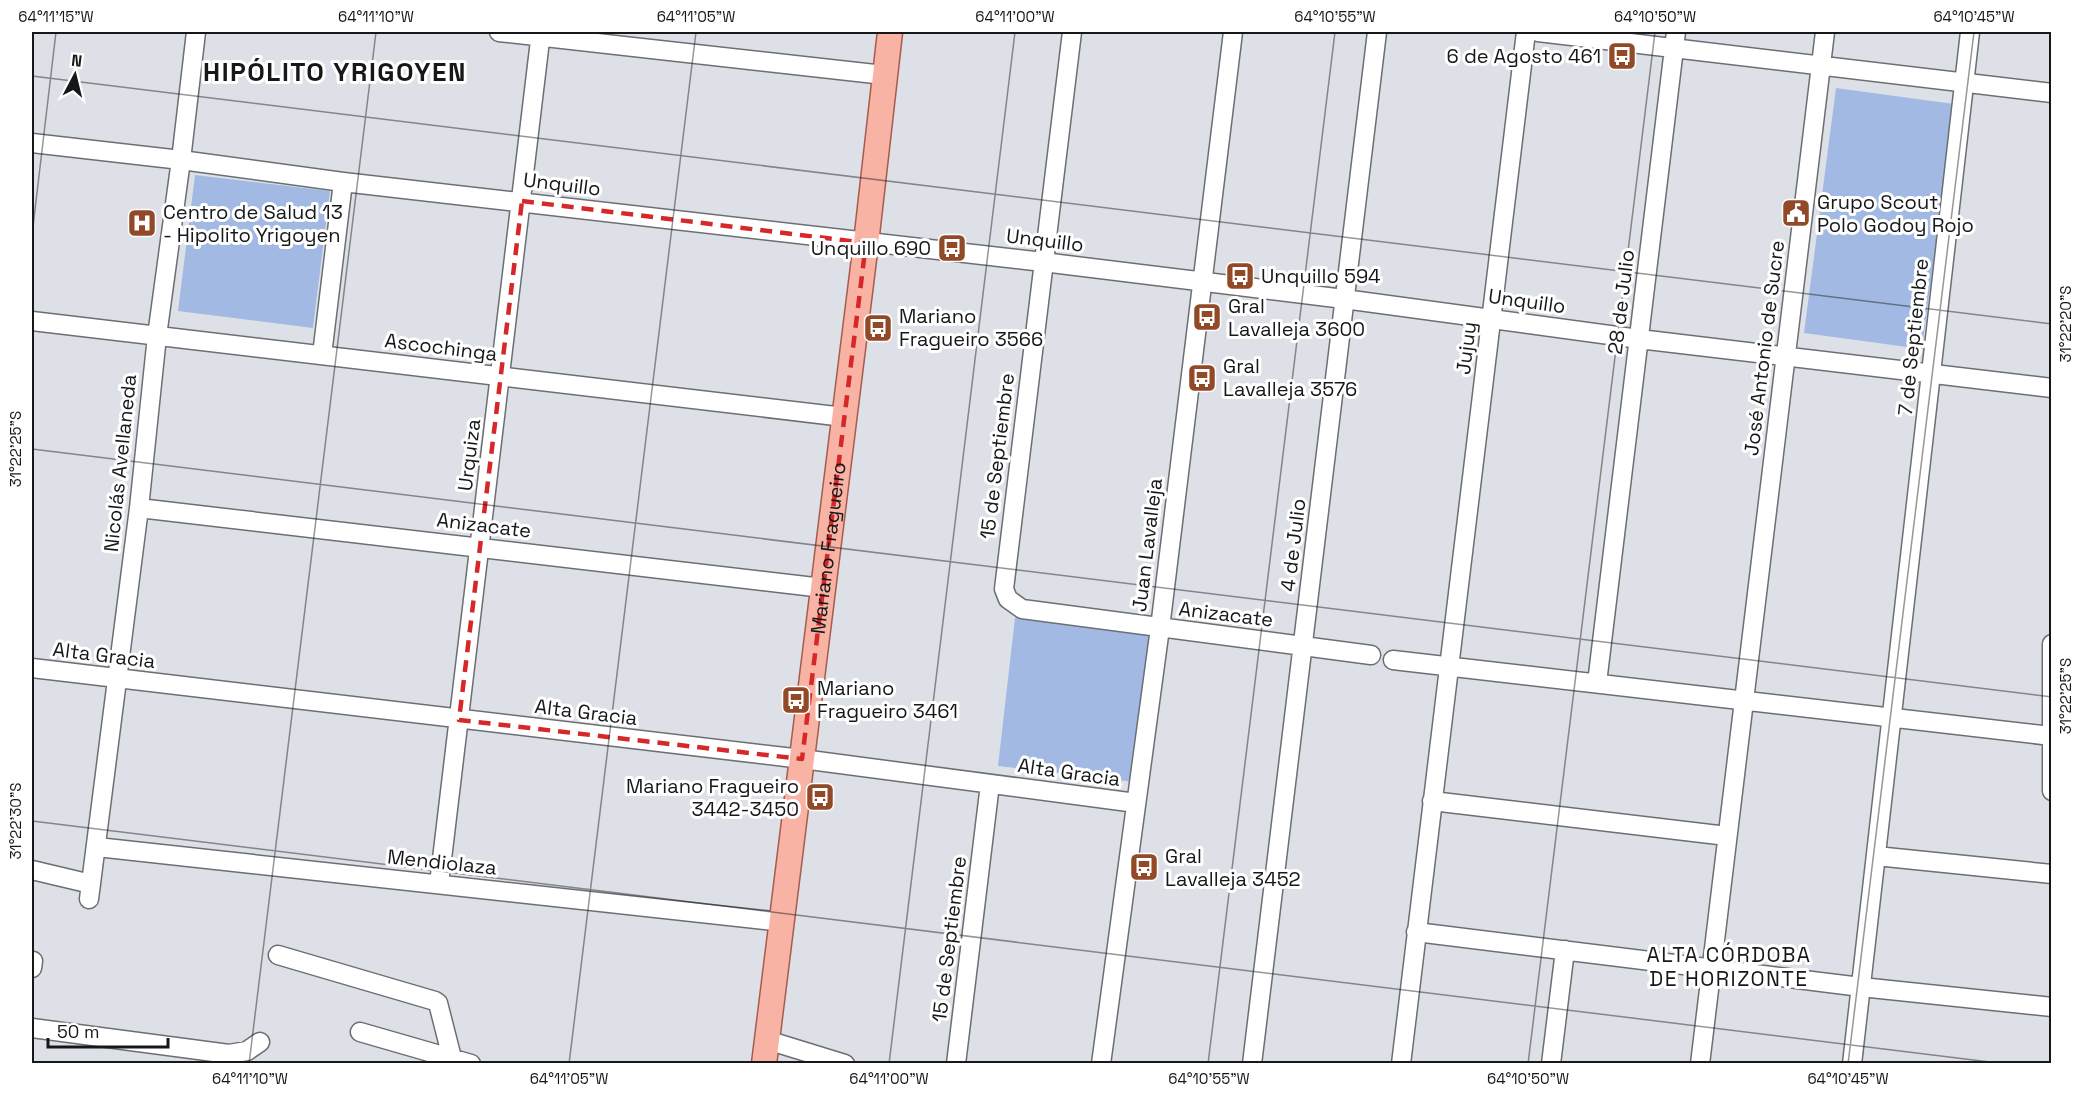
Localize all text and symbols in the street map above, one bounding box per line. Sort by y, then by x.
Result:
text: 64°11'15"W [18,7,94,26]
text: 64°11'10"W [338,7,414,26]
text: 64°11'05"W [657,7,735,26]
text: 64°11'00"W [975,7,1055,26]
text: 64°10'55"W [1294,7,1376,26]
text: 64°10'50"W [1614,7,1696,26]
text: 64°10'45"W [1933,7,2015,26]
bus stop icon: 6 de Agosto 461 [1606,40,1638,72]
place label: 6 de Agosto 461 [1447,43,1601,69]
north arrow [45,45,105,105]
text: N [70,50,83,72]
district label: HIPÓLITO YRIGOYEN [203,55,467,89]
street label: Unquillo [522,166,602,202]
place label: Grupo Scout Polo Godoy Rojo [1817,189,1974,238]
public building icon: Grupo Scout Polo Godoy Rojo [1780,197,1812,229]
place label: Centro de Salud 13 - Hipolito Yrigoyen [163,199,343,248]
hospital icon: Centro de Salud 13 - Hipolito Yrigoyen [126,207,158,239]
street label: Unquillo [1005,222,1085,258]
bus stop icon: Unquillo 690 [936,232,968,264]
place label: Unquillo 690 [811,235,931,261]
street label: José Antonio de Sucre [1738,239,1790,457]
street label: 28 de Julio [1602,248,1640,356]
street label: 7 de Septiembre [1892,257,1934,417]
bus stop icon: Unquillo 594 [1224,260,1256,292]
place label: Unquillo 594 [1261,263,1381,289]
street label: Unquillo [1487,283,1567,319]
text: 31°22'20"S [2056,286,2075,362]
place label: Gral Lavalleja 3600 [1228,293,1365,342]
bus stop icon: Gral Lavalleja 3600 [1191,301,1223,333]
place label: Mariano Fragueiro 3566 [899,303,1043,352]
bus stop icon: Mariano Fragueiro 3566 [862,312,894,344]
street label: Jujuy [1450,320,1482,376]
street label: Ascochinga [383,327,499,367]
place label: Gral Lavalleja 3576 [1223,353,1357,402]
bus stop icon: Gral Lavalleja 3576 [1186,362,1218,394]
street label: 15 de Septiembre [974,372,1020,540]
street label: Nicolás Avellaneda [98,373,142,553]
text: 31°22'25"S [6,411,25,487]
street label: Urquiza [452,417,486,493]
street label: Mariano Fragueiro [805,460,852,636]
street label: Juan Lavalleja [1126,477,1168,613]
street label: 4 de Julio [1274,497,1312,593]
street label: Anizacate [435,506,533,544]
street label: Anizacate [1177,595,1275,633]
street label: Alta Gracia [51,636,157,674]
text: 31°22'25"S [2056,658,2075,734]
place label: Mariano Fragueiro 3461 [817,675,958,724]
bus stop icon: Mariano Fragueiro 3461 [780,684,812,716]
street label: Alta Gracia [533,693,639,731]
street label: Alta Gracia [1016,752,1122,792]
place label: Mariano Fragueiro 3442-3450 [626,773,799,822]
bus stop icon: Mariano Fragueiro 3442-3450 [804,781,836,813]
text: 31°22'30"S [6,783,25,859]
street label: Mendiolaza [386,843,498,881]
place label: Gral Lavalleja 3452 [1165,843,1301,892]
bus stop icon: Gral Lavalleja 3452 [1128,851,1160,883]
street label: 15 de Septiembre [926,855,972,1023]
district label: ALTA CÓRDOBA DE HORIZONTE [1646,941,1812,992]
scale bar [48,1011,168,1049]
text: 50 m [57,1020,99,1043]
text: 64°11'10"W [212,1069,288,1088]
text: 64°11'05"W [530,1069,608,1088]
text: 64°11'00"W [849,1069,929,1088]
text: 64°10'55"W [1168,1069,1250,1088]
text: 64°10'50"W [1487,1069,1569,1088]
text: 64°10'45"W [1807,1069,1889,1088]

